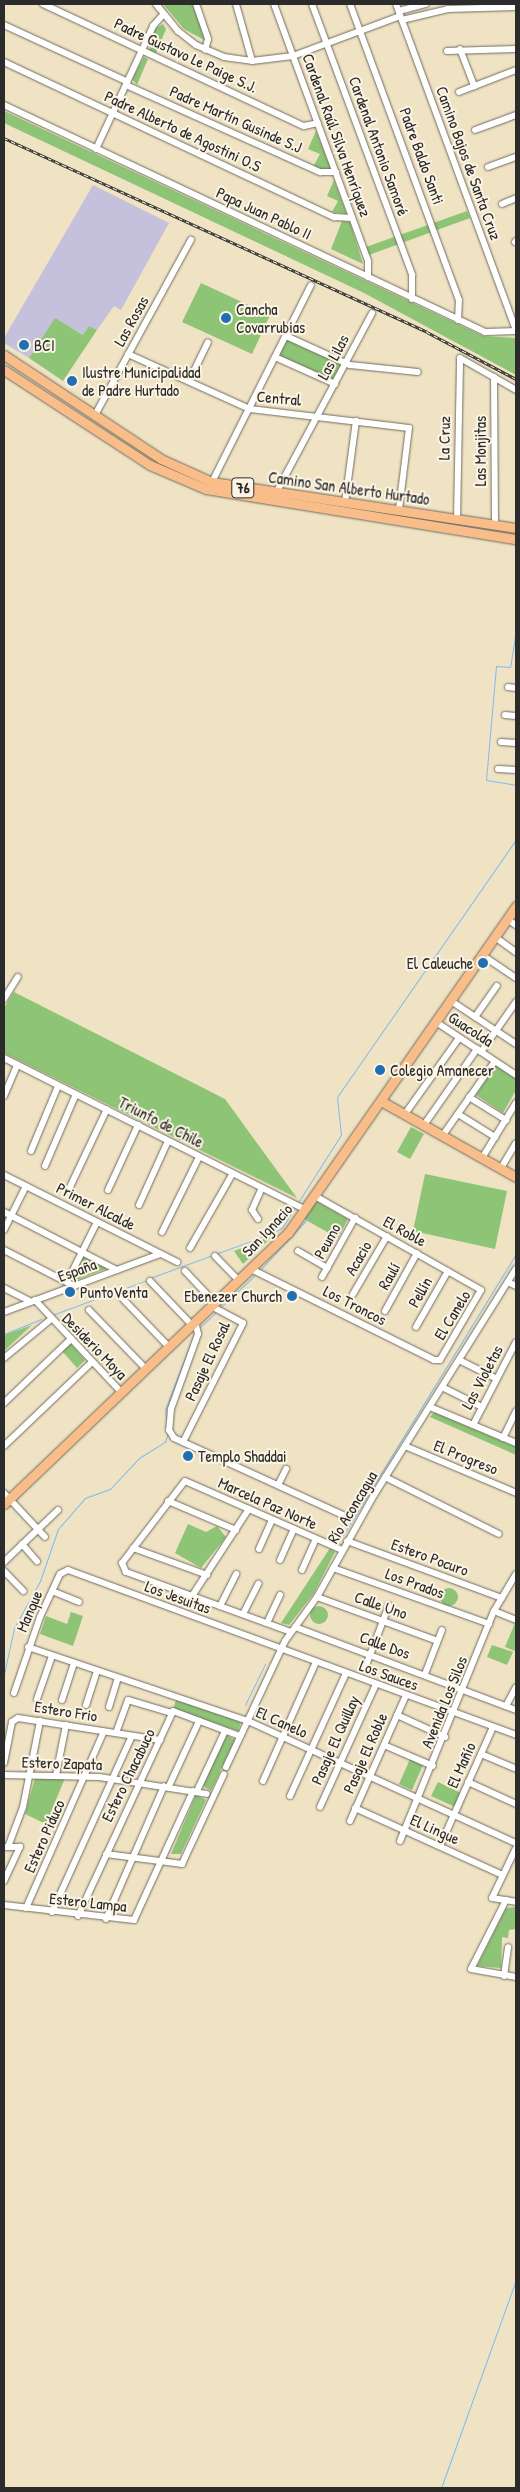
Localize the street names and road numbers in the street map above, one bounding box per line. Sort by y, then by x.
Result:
street label: Padre Gustavo Le Paige S.J. [111,13,261,97]
street label: Cardenal Raúl Silva Henríquez [298,51,376,219]
street label: Cardenal Antonio Samoré [345,74,413,218]
street label: Padre Martín Gusinde S.J [167,81,305,157]
street label: Camino Bajos de Santa Cruz [432,84,506,242]
street label: Padre Alberto de Agostini O.S [102,86,264,176]
street label: Padre Baldo Santi [396,105,448,207]
street label: Papa Juan Pablo II [213,183,315,243]
street label: Las Rosas [109,293,153,349]
street label: Las Lilas [313,331,353,383]
street label: Central [256,386,302,410]
street label: La Cruz [434,416,454,460]
street label: Las Monjitas [470,416,490,486]
street label: Camino San Alberto Hurtado [267,467,431,509]
road number: 76 [230,476,256,500]
street label: Guacolda [445,1007,497,1051]
street label: Triunfo de Chile [115,1092,207,1152]
street label: Primer Alcalde [53,1178,139,1234]
street label: San Ignacio [238,1200,296,1260]
street label: El Roble [380,1211,430,1251]
street label: Peumo [309,1220,345,1262]
street label: Acacio [341,1237,375,1279]
street label: España [55,1254,99,1286]
street label: Raulí [374,1259,404,1293]
street label: Pellín [404,1273,436,1311]
street label: Los Troncos [320,1281,390,1329]
street label: El Canelo [430,1287,474,1343]
street label: Desiderio Moya [59,1309,131,1383]
street label: Pasaje El Rosal [180,1318,234,1404]
street label: Las Violetas [457,1342,507,1412]
street label: El Progreso [431,1435,501,1479]
street label: Río Aconcagua [323,1467,381,1547]
street label: Marcela Paz Norte [216,1473,320,1533]
street label: Estero Pocuro [389,1534,471,1580]
street label: Los Prados [383,1564,447,1602]
street label: Los Jesuitas [142,1576,214,1618]
street label: Manque [12,1587,46,1635]
street label: Calle Uno [352,1587,410,1623]
street label: Calle Dos [357,1627,413,1663]
street label: Avenida Los Silos [417,1653,471,1751]
street label: Los Sauces [357,1656,421,1694]
street label: Pasaje El Quillay [307,1692,363,1788]
street label: Estero Frio [33,1697,99,1725]
street label: El Canelo [253,1702,311,1742]
street label: Pasaje El Roble [339,1710,391,1796]
street label: Estero Chacabuco [97,1725,159,1825]
street label: El Mañío [442,1739,480,1791]
street label: Estero Zapata [21,1752,103,1774]
street label: Estero Piduco [19,1796,69,1876]
street label: El Lingue [407,1810,463,1848]
street label: Estero Lampa [48,1888,128,1916]

